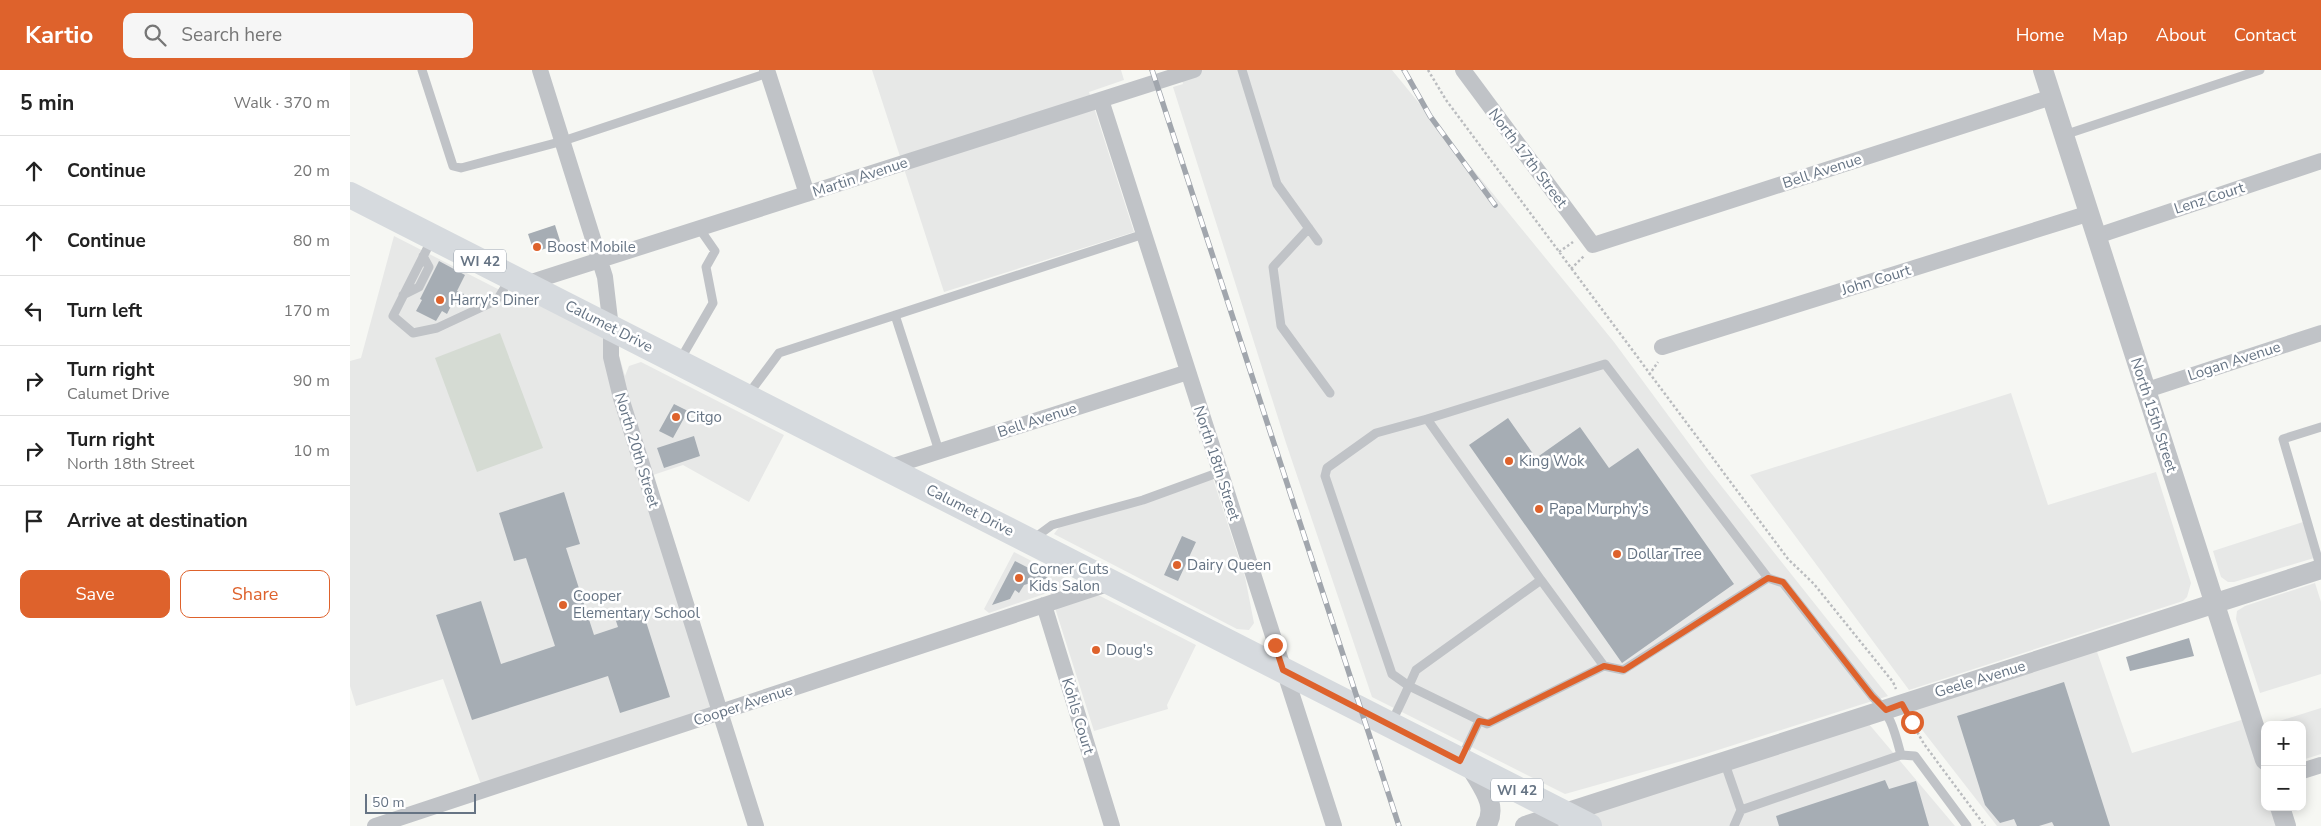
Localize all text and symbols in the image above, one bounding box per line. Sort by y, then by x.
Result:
search box [123,13,473,58]
text: Kartio [25,19,93,51]
icon: search [141,21,169,49]
text: Search here [181,22,282,48]
text: Home [2016,23,2064,47]
text: Map [2092,23,2128,47]
text: About [2156,23,2206,47]
text: Contact [2234,23,2296,47]
text: 5 min [20,89,74,117]
text: Walk · 370 m [234,92,330,114]
street label: North 17th Street [1484,104,1572,212]
street label: Bell Avenue [1780,149,1864,193]
street label: Martin Avenue [810,152,910,202]
icon: ahead [20,157,48,185]
text: Continue [67,158,146,184]
text: 20 m [293,160,330,182]
street label: Lenz Court [2171,177,2247,219]
icon: ahead [20,227,48,255]
text: Continue [67,228,146,254]
text: 80 m [293,230,330,252]
place label: Boost Mobile [547,237,636,257]
marker: Boost Mobile [531,241,543,253]
road number: WI 42 [454,250,506,272]
street label: John Court [1838,260,1914,300]
place label: Harry's Diner [450,290,540,310]
marker: Harry's Diner [434,294,446,306]
street label: Calumet Drive [562,295,656,357]
icon: left [20,297,48,325]
text: Turn left [67,298,142,324]
text: 170 m [283,300,330,322]
street label: Logan Avenue [2185,337,2283,385]
street label: North 15th Street [2126,355,2182,476]
text: Turn right [67,357,154,383]
icon: right [20,367,48,395]
text: 90 m [293,370,330,392]
text: Calumet Drive [67,383,170,405]
street label: North 20th Street [610,390,664,511]
street label: Bell Avenue [995,398,1079,442]
street label: North 18th Street [1189,403,1245,524]
place label: Citgo [686,407,722,427]
marker: Citgo [670,411,682,423]
text: Turn right [67,427,154,453]
icon: right [20,437,48,465]
text: 10 m [293,440,330,462]
place label: King Wok [1519,451,1585,471]
text: North 18th Street [67,453,194,475]
marker: King Wok [1503,455,1515,467]
street label: Calumet Drive [923,479,1017,541]
place label: Papa Murphy's [1549,499,1649,519]
marker: Papa Murphy's [1533,503,1545,515]
icon: arrive [20,507,48,535]
text: Arrive at destination [67,508,248,534]
place label: Dollar Tree [1627,544,1702,564]
marker: Dollar Tree [1611,548,1623,560]
place label: Dairy Queen [1187,555,1271,575]
place label: Corner Cuts Kids Salon [1029,559,1109,596]
marker: Dairy Queen [1171,559,1183,571]
button: Save [20,570,170,618]
button: Share [180,570,330,618]
marker: Corner Cuts Kids Salon [1013,572,1025,584]
place label: Cooper Elementary School [573,586,700,623]
marker: Cooper Elementary School [557,599,569,611]
route end [1264,634,1287,657]
place label: Doug's [1106,640,1153,660]
marker: Doug's [1090,644,1102,656]
street label: Geele Avenue [1932,656,2028,702]
street label: Kohls Court [1057,675,1099,757]
street label: Cooper Avenue [691,680,795,730]
route start [1901,711,1924,734]
map controls [2261,721,2306,811]
button: + [2261,721,2306,766]
button: − [2261,766,2306,811]
road number: WI 42 [1491,778,1543,802]
scale bar [365,791,476,814]
text: 50 m [372,793,404,812]

